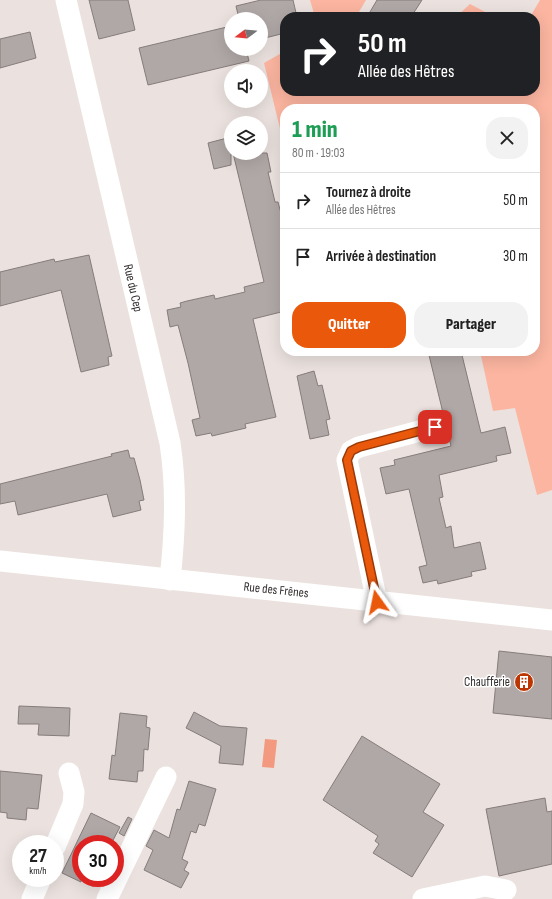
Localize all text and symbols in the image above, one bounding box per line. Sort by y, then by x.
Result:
north arrow [224,12,268,56]
map controls [224,12,268,160]
text: 50 m [358,27,407,60]
icon: right [292,28,344,80]
text: Allée des Hêtres [358,61,454,82]
button: sound [224,64,268,108]
text: 1 min [292,115,338,144]
button: layers [224,116,268,160]
button: close [486,117,528,159]
text: 80 m · 19:03 [292,145,345,161]
text: Tournez à droite [326,183,411,202]
icon: right [292,190,314,212]
text: 50 m [503,191,528,210]
text: Allée des Hêtres [326,202,396,218]
icon: arrive [292,246,314,268]
text: Arrivée à destination [326,247,436,266]
text: 30 m [503,247,528,266]
street label: Rue du Cep [120,263,146,313]
button: Quitter [292,302,406,348]
button: Partager [414,302,528,348]
pin [418,410,452,444]
icon: arrive [424,416,446,438]
street label: Rue des Frênes [243,579,310,601]
position arrow [356,581,398,623]
building icon: Chaufferie [513,671,535,693]
place label: Chaufferie [464,674,510,690]
speed limit sign: 30 [72,835,124,887]
text: 27 [29,844,47,868]
text: km/h [29,865,47,877]

